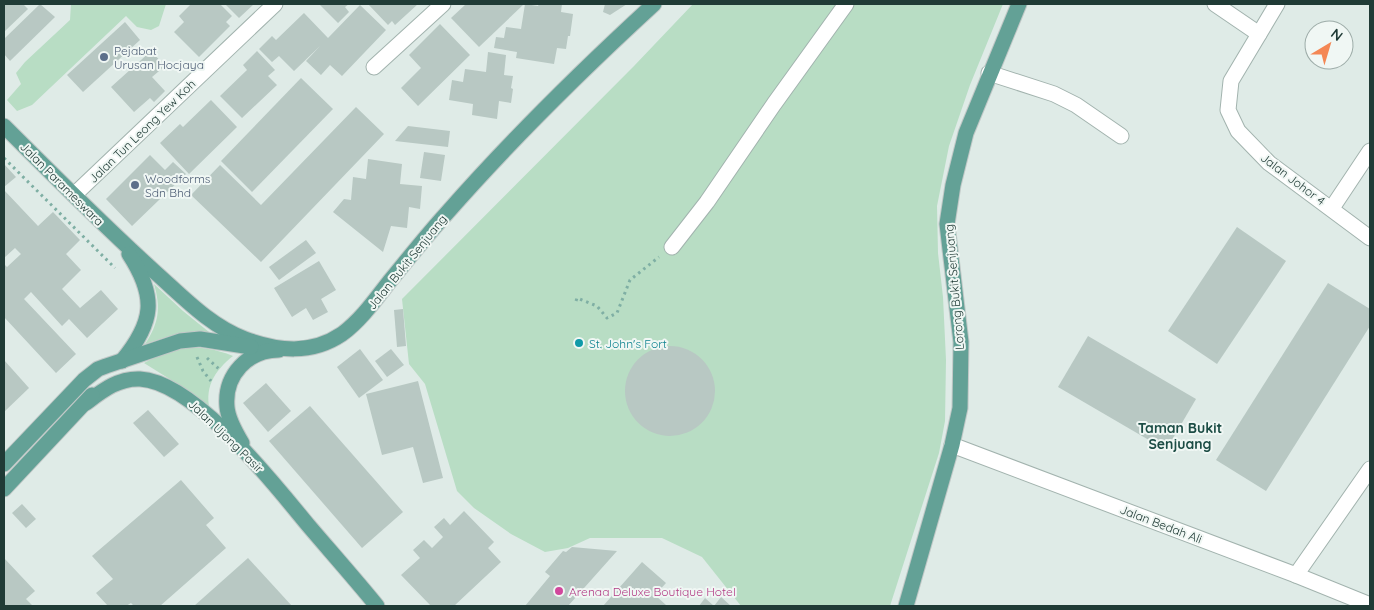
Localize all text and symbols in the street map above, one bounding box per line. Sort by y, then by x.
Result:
north arrow [1304,20,1354,70]
text: N [1327,24,1347,45]
place label: Pejabat Urusan Hocjaya [114,43,204,72]
marker: Pejabat Urusan Hocjaya [98,51,110,63]
street label: Jalan Tun Leong Yew Koh [86,76,198,186]
street label: Jalan Parameswara [17,139,107,229]
street label: Jalan Johor 4 [1258,150,1328,208]
place label: Woodforms Sdn Bhd [145,171,211,200]
marker: Woodforms Sdn Bhd [129,179,141,191]
street label: Jalan Bukit Senjuang [364,212,450,312]
street label: Lorong Bukit Senjuang [941,224,967,350]
place label: St. John's Fort [589,336,667,351]
marker: St. John's Fort [573,337,585,349]
street label: Jalan Ujong Pasir [185,396,267,476]
district label: Taman Bukit Senjuang [1138,419,1223,453]
street label: Jalan Bedah Ali [1118,501,1204,547]
place label: Arenaa Deluxe Boutique Hotel [569,584,736,599]
marker: Arenaa Deluxe Boutique Hotel [553,585,565,597]

